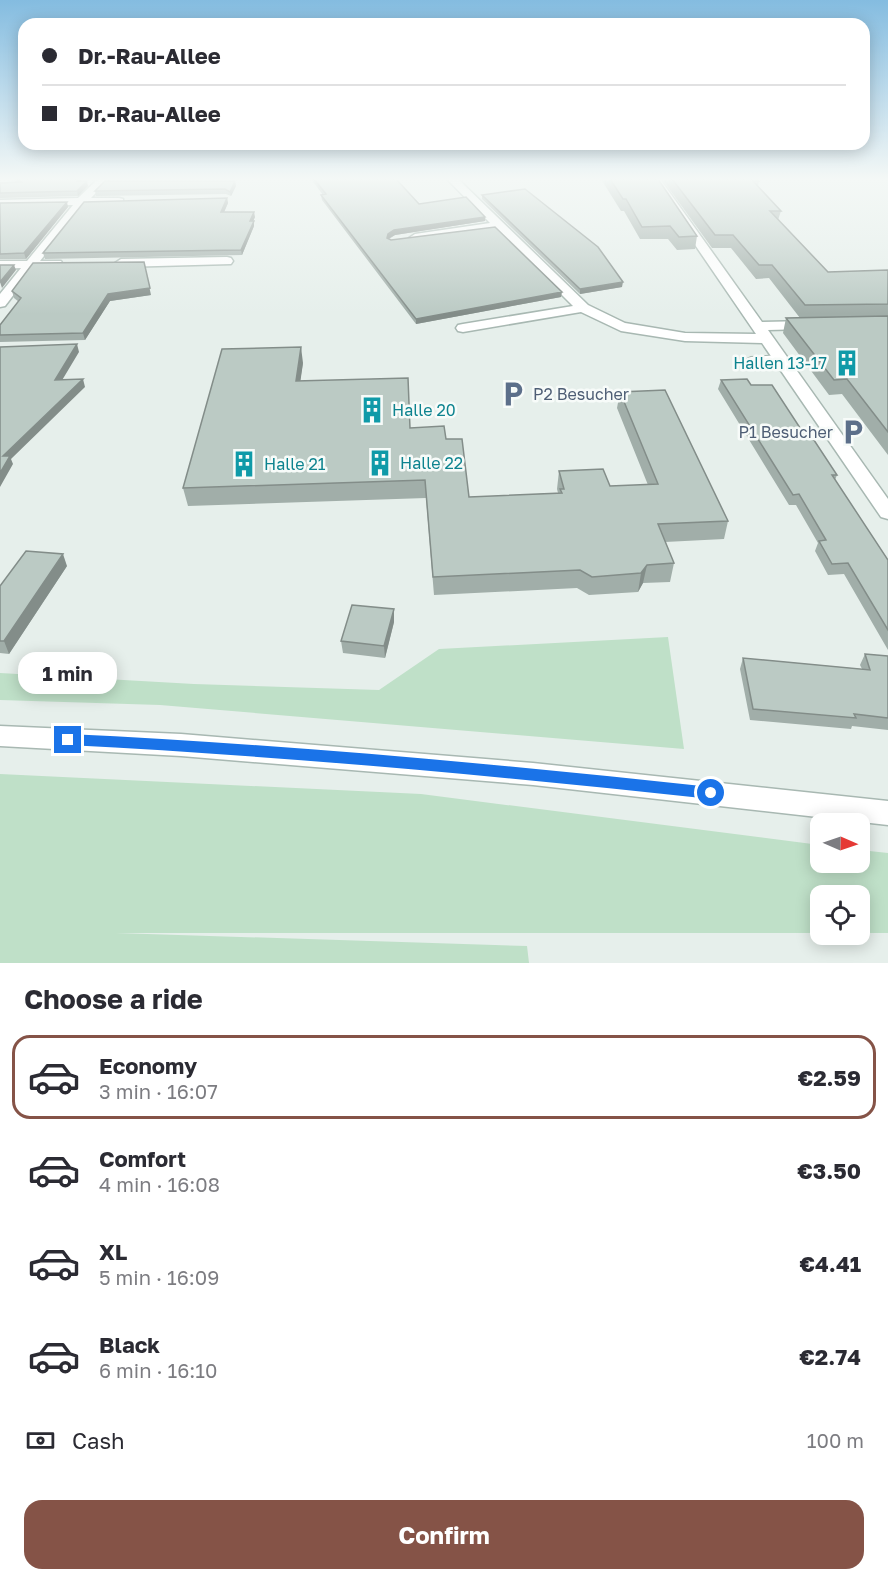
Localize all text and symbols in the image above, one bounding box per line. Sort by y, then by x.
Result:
text: Dr.-Rau-Allee [78,42,221,69]
text: Dr.-Rau-Allee [78,100,221,127]
building icon: Hallen 13-17 [832,348,862,378]
place label: Hallen 13-17 [733,353,827,373]
parking icon: P2 Besucher [498,379,528,409]
place label: P2 Besucher [533,384,629,404]
building icon: Halle 20 [357,395,387,425]
place label: Halle 20 [392,400,456,420]
parking icon: P1 Besucher [838,417,868,447]
place label: P1 Besucher [739,422,833,442]
building icon: Halle 22 [365,448,395,478]
building icon: Halle 21 [229,449,259,479]
place label: Halle 22 [400,453,463,473]
place label: Halle 21 [264,454,326,474]
callout: 1 min [19,653,118,695]
text: 1 min [42,661,93,685]
route end [54,726,81,753]
route start [697,779,724,806]
north arrow [810,813,870,873]
map controls [810,813,870,945]
button: locate [810,885,870,945]
text: Choose a ride [24,983,203,1015]
icon: car [27,1050,81,1104]
text: Economy [99,1052,197,1079]
text: €2.59 [798,1064,861,1091]
text: 3 min · 16:07 [99,1079,218,1103]
icon: car [27,1143,81,1197]
text: Comfort [99,1145,186,1172]
text: €3.50 [797,1157,861,1184]
text: 4 min · 16:08 [99,1172,220,1196]
icon: car [27,1236,81,1290]
text: XL [99,1238,127,1265]
text: €4.41 [800,1250,861,1277]
text: 5 min · 16:09 [99,1265,219,1289]
icon: car [27,1329,81,1383]
text: Black [99,1331,160,1358]
text: €2.74 [799,1343,861,1370]
text: 6 min · 16:10 [99,1358,217,1382]
icon: cash [24,1424,57,1457]
text: Cash [72,1427,125,1454]
text: 100 m [807,1428,864,1452]
button: Confirm [24,1500,864,1569]

